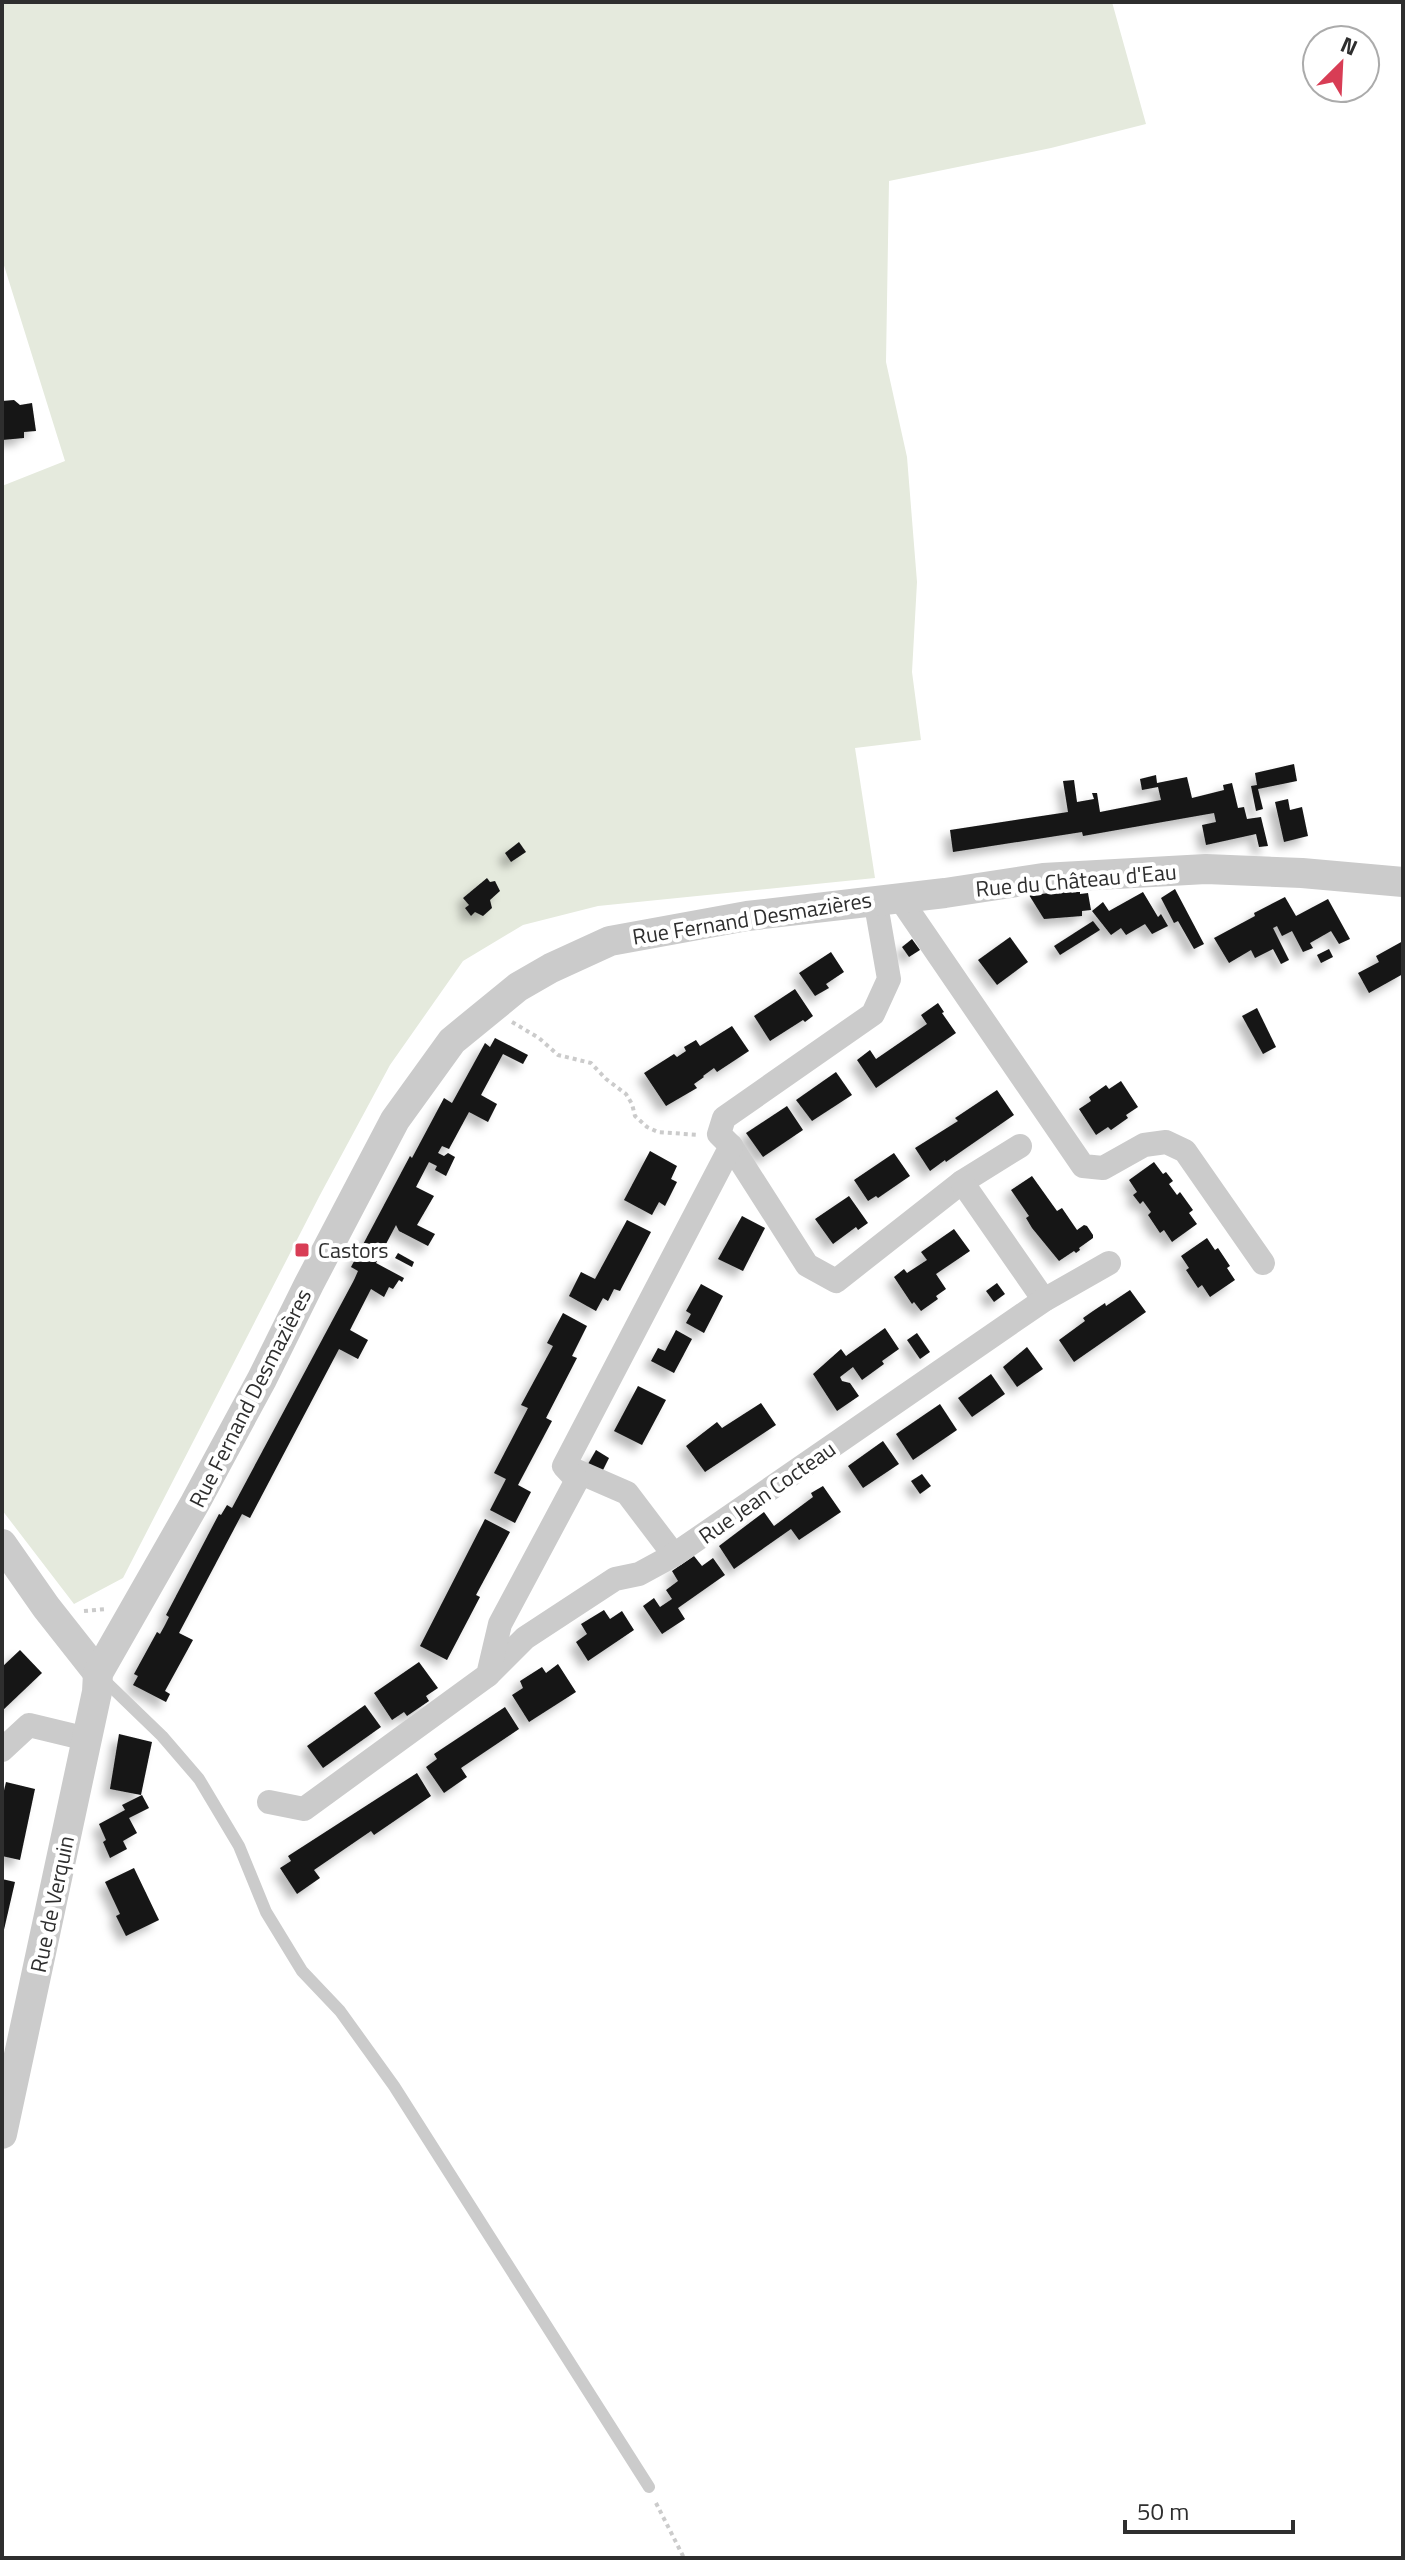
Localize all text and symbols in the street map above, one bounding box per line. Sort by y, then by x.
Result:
north arrow [1301,24,1381,104]
text: N [1335,27,1363,64]
street label: Rue du Château d'Eau [974,854,1178,906]
street label: Rue Fernand Desmazières [630,882,874,954]
place label: Castors [318,1233,388,1267]
marker: Castors [293,1241,311,1259]
street label: Rue Fernand Desmazières [180,1283,320,1513]
street label: Rue Jean Cocteau [691,1432,843,1552]
street label: Rue de Verquin [21,1832,83,1976]
scale bar [1125,2484,1293,2534]
text: 50 m [1137,2493,1189,2529]

